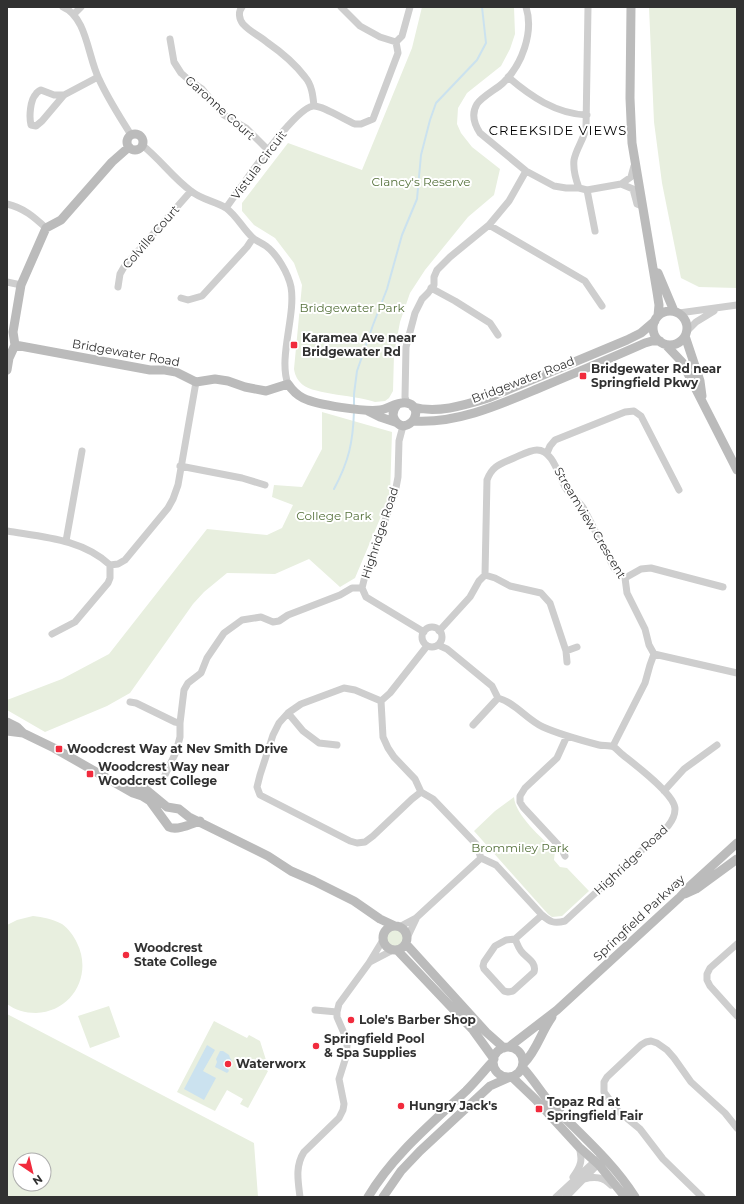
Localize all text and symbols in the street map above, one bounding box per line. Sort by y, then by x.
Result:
street label: Garonne Court [182,72,258,143]
district label: CREEKSIDE VIEWS [489,122,627,138]
street label: Vistula Circuit [228,127,290,202]
park label: Clancy's Reserve [371,174,471,189]
street label: Colville Court [119,202,182,272]
park label: Bridgewater Park [299,300,405,315]
place label: Karamea Ave near Bridgewater Rd [302,330,416,359]
street label: Bridgewater Road [71,336,181,369]
marker: Karamea Ave near Bridgewater Rd [289,340,299,350]
street label: Bridgewater Road [469,353,576,406]
place label: Bridgewater Rd near Springfield Pkwy [591,361,721,390]
marker: Bridgewater Rd near Springfield Pkwy [578,371,588,381]
street label: Streamview Crescent [551,464,630,581]
street label: Highridge Road [358,485,401,581]
park label: College Park [296,508,373,523]
place label: Woodcrest Way at Nev Smith Drive [67,741,288,756]
marker: Woodcrest Way at Nev Smith Drive [54,744,64,754]
place label: Woodcrest Way near Woodcrest College [98,759,230,788]
marker: Woodcrest Way near Woodcrest College [85,769,95,779]
street label: Highridge Road [591,822,671,898]
park label: Brommiley Park [471,840,570,855]
street label: Springfield Parkway [590,871,688,964]
place label: Woodcrest State College [134,940,218,969]
marker: Woodcrest State College [121,950,131,960]
place label: Lole's Barber Shop [359,1012,476,1027]
marker: Lole's Barber Shop [346,1015,356,1025]
place label: Springfield Pool & Spa Supplies [324,1031,425,1060]
marker: Springfield Pool & Spa Supplies [311,1041,321,1051]
place label: Waterworx [236,1056,307,1071]
marker: Waterworx [223,1059,233,1069]
place label: Topaz Rd at Springfield Fair [547,1094,643,1123]
place label: Hungry Jack's [409,1098,498,1113]
marker: Hungry Jack's [396,1101,406,1111]
marker: Topaz Rd at Springfield Fair [534,1104,544,1114]
north arrow [12,1152,52,1192]
text: N [30,1172,45,1188]

